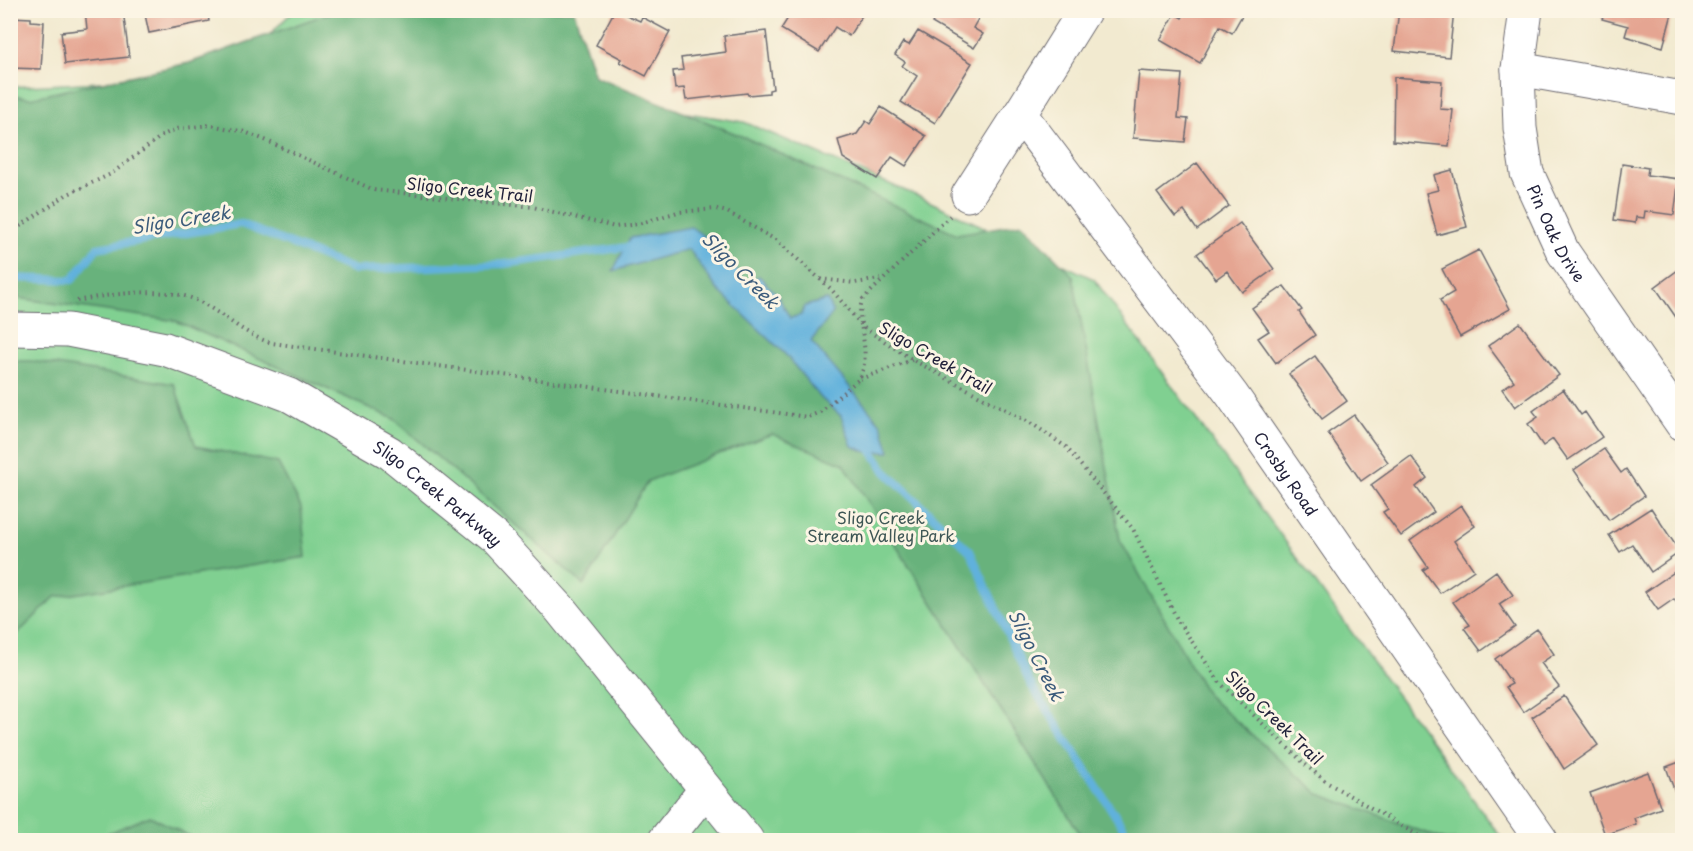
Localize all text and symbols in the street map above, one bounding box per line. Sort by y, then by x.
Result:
street label: Sligo Creek Trail [406,170,534,208]
street label: Pin Oak Drive [1522,180,1592,287]
water label: Sligo Creek [130,198,233,240]
water label: Sligo Creek [696,225,786,315]
street label: Sligo Creek Trail [875,315,997,399]
street label: Crosby Road [1249,426,1324,521]
street label: Sligo Creek Parkway [369,434,509,551]
park label: Sligo Creek Stream Valley Park [807,505,955,547]
water label: Sligo Creek [1002,605,1072,706]
street label: Sligo Creek Trail [1221,664,1329,770]

